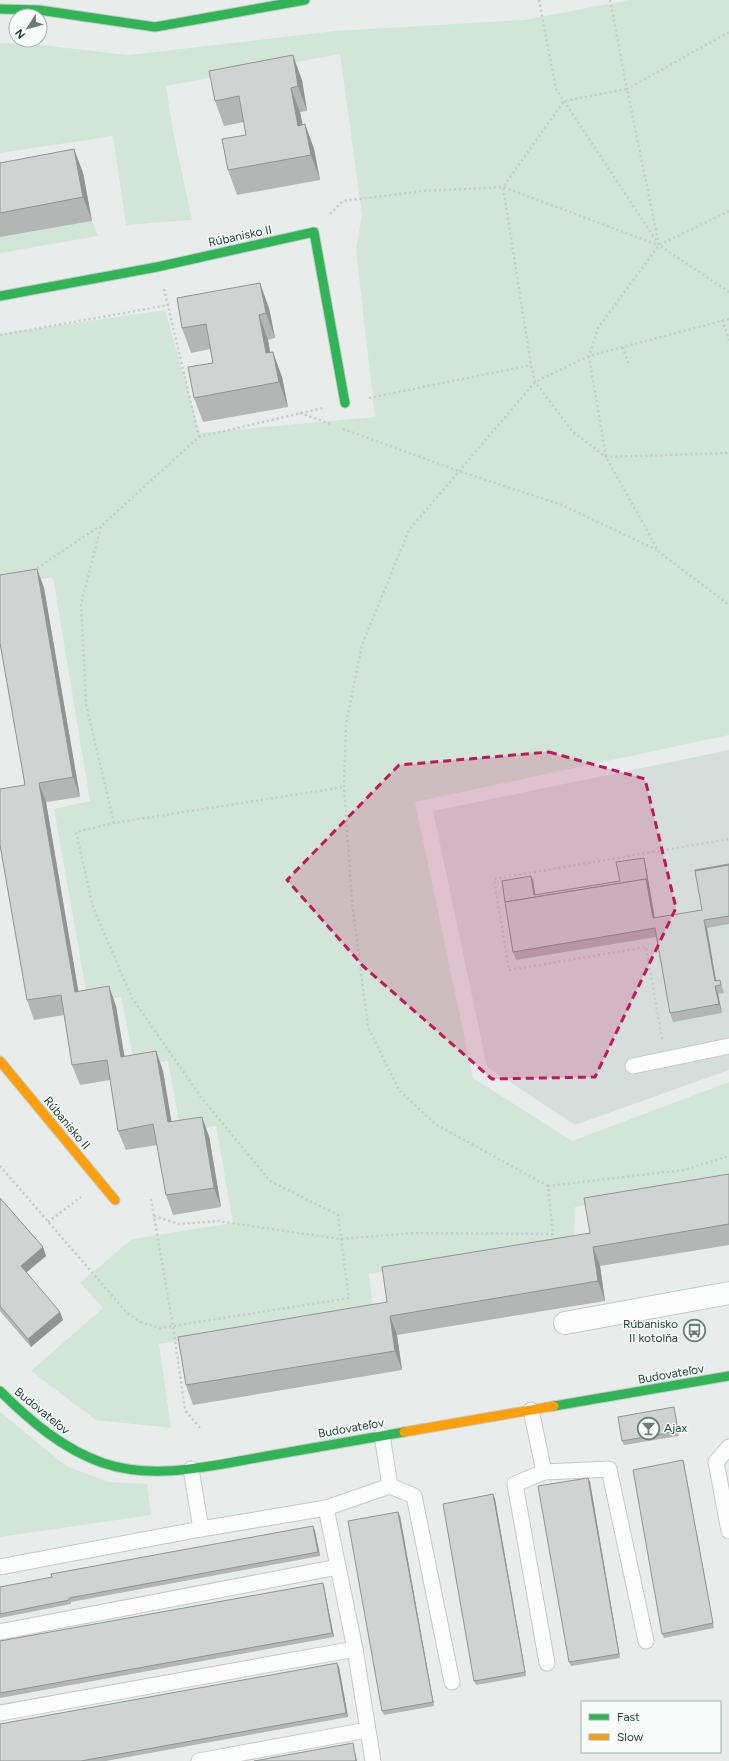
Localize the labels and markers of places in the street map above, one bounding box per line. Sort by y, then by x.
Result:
place label: Rúbanisko II kotolňa [623,1317,678,1345]
bus stop icon: Rúbanisko II kotolňa [681,1318,707,1344]
bar icon: Ajax [636,1415,662,1441]
place label: Ajax [664,1421,687,1435]

